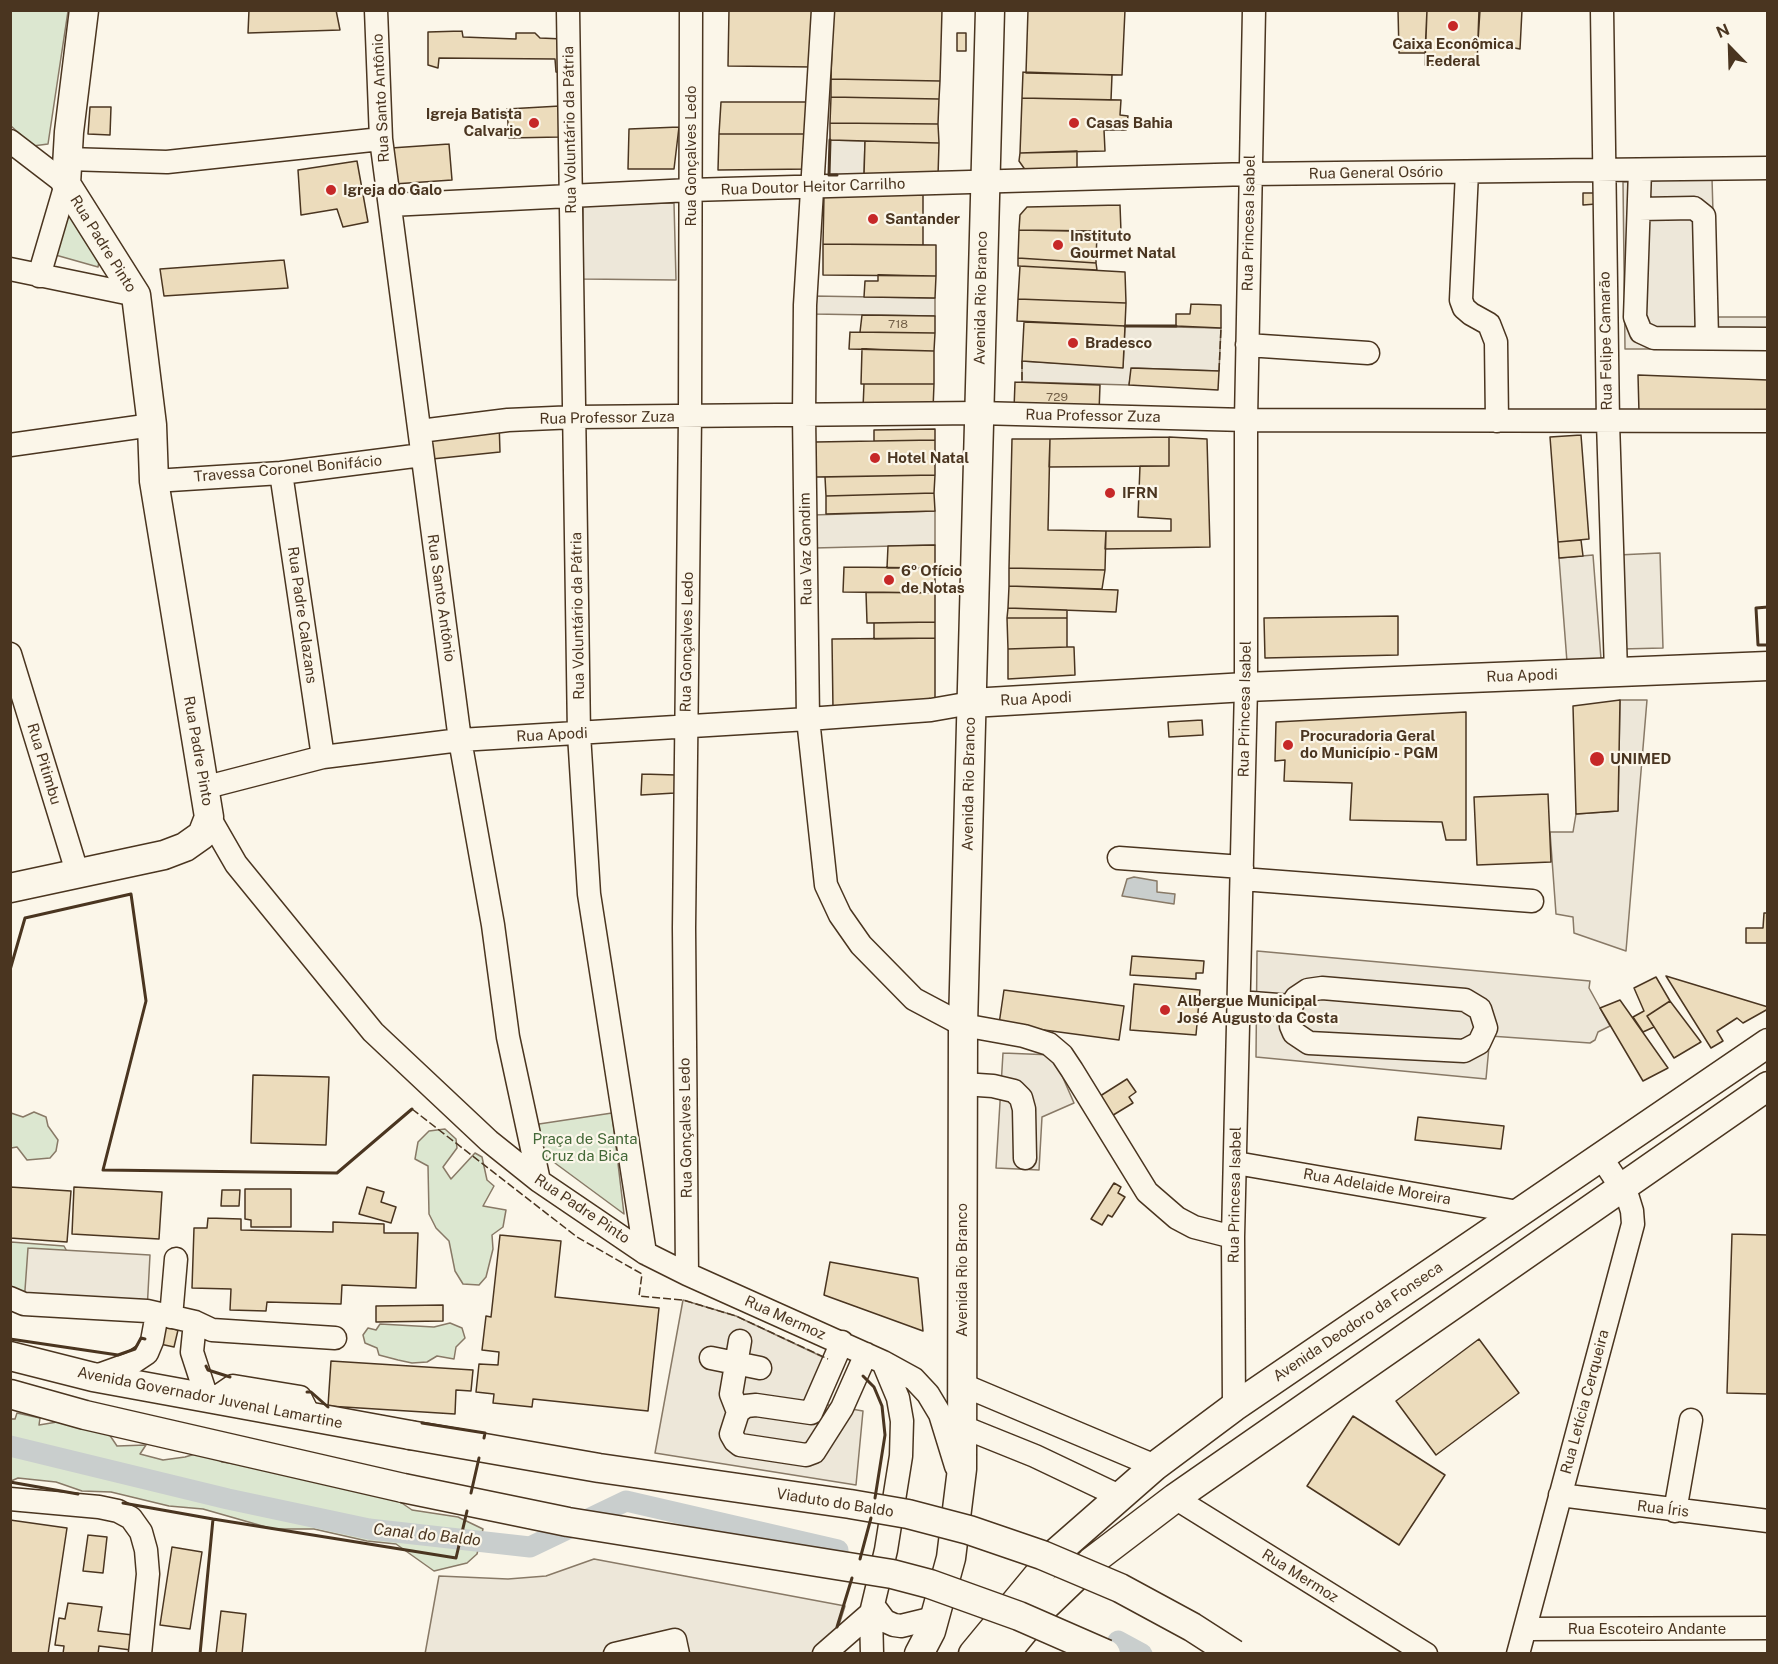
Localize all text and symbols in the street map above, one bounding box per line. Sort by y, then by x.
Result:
north arrow [1700,18,1760,78]
marker: Caixa Econômica Federal [1446,19,1460,33]
text: N [1713,20,1732,42]
street label: Rua Santo Antônio [369,33,393,163]
place label: Caixa Econômica Federal [1392,35,1514,70]
street label: Rua Voluntário da Pátria [560,46,580,214]
street label: Rua Gonçalves Ledo [682,86,700,226]
place label: Igreja Batista Calvario [426,105,522,140]
place label: Casas Bahia [1086,114,1173,132]
marker: Igreja Batista Calvario [527,116,541,130]
marker: Casas Bahia [1067,116,1081,130]
street label: Rua Princesa Isabel [1239,154,1259,292]
street label: Rua General Osório [1309,163,1443,183]
street label: Rua Doutor Heitor Carrilho [720,175,906,199]
place label: Igreja do Galo [343,181,442,199]
marker: Igreja do Galo [324,183,338,197]
street label: Rua Padre Pinto [66,192,140,296]
place label: Santander [885,210,960,228]
marker: Santander [866,212,880,226]
place label: Instituto Gourmet Natal [1070,227,1176,262]
street label: Avenida Rio Branco [971,231,991,365]
marker: Instituto Gourmet Natal [1051,238,1065,252]
street label: Rua Felipe Camarão [1596,271,1616,411]
house number: 718 [888,317,908,331]
place label: Bradesco [1085,334,1152,352]
marker: Bradesco [1066,336,1080,350]
house number: 729 [1046,390,1068,404]
street label: Rua Professor Zuza [1025,406,1161,426]
street label: Rua Professor Zuza [539,408,675,428]
place label: Hotel Natal [887,449,969,467]
marker: Hotel Natal [868,451,882,465]
street label: Travessa Coronel Bonifácio [193,452,383,486]
place label: IFRN [1122,484,1158,502]
marker: IFRN [1103,486,1117,500]
street label: Rua Vaz Gondim [796,492,816,606]
street label: Rua Voluntário da Pátria [568,532,588,700]
street label: Rua Santo Antônio [423,533,459,663]
street label: Rua Padre Calazans [283,545,321,685]
place label: 6º Ofício de Notas [901,562,965,597]
street label: Rua Gonçalves Ledo [677,571,697,713]
marker: 6º Ofício de Notas [882,573,896,587]
street label: Rua Princesa Isabel [1235,640,1255,778]
street label: Rua Apodi [1486,666,1558,686]
street label: Rua Apodi [1000,688,1072,710]
street label: Rua Padre Pinto [179,695,217,807]
street label: Avenida Rio Branco [959,717,979,851]
street label: Rua Pitimbu [23,721,65,807]
street label: Rua Apodi [516,724,588,746]
place label: Procuradoria Geral do Município - PGM [1300,727,1438,762]
marker: Procuradoria Geral do Município - PGM [1281,738,1295,752]
marker: UNIMED [1588,750,1606,768]
place label: UNIMED [1610,750,1671,768]
place label: Albergue Municipal José Augusto da Costa [1177,992,1338,1027]
marker: Albergue Municipal José Augusto da Costa [1158,1003,1172,1017]
street label: Rua Gonçalves Ledo [676,1057,696,1199]
street label: Rua Princesa Isabel [1225,1126,1245,1264]
park label: Praça de Santa Cruz da Bica [532,1130,638,1165]
street label: Rua Adelaide Moreira [1302,1165,1452,1209]
street label: Rua Padre Pinto [531,1170,633,1248]
street label: Avenida Rio Branco [953,1203,971,1337]
street label: Avenida Deodoro da Fonseca [1270,1258,1446,1386]
street label: Rua Mermoz [742,1292,828,1344]
street label: Rua Letícia Cerqueira [1557,1328,1613,1476]
street label: Avenida Governador Juvenal Lamartine [76,1363,344,1433]
street label: Viaduto do Baldo [775,1485,895,1521]
street label: Rua Íris [1636,1497,1690,1521]
water label: Canal do Baldo [372,1520,482,1550]
street label: Rua Mermoz [1258,1545,1342,1607]
street label: Rua Escoteiro Andante [1568,1620,1726,1638]

